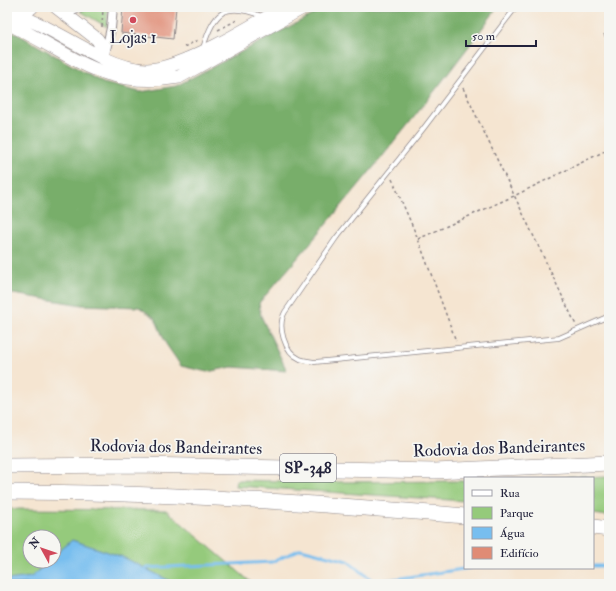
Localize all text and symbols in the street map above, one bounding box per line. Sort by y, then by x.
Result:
marker: Lojas 1 [128,15,138,25]
scale bar [466,22,536,48]
place label: Lojas 1 [110,27,156,48]
text: 50 m [472,29,496,44]
street label: Rodovia dos Bandeirantes [413,434,586,461]
street label: Rodovia dos Bandeirantes [90,435,262,459]
road number: SP-348 [280,454,336,482]
legend [464,477,594,569]
text: Rua [500,486,521,501]
text: Parque [500,506,534,521]
text: Água [499,526,526,541]
north arrow [22,529,62,569]
text: N [26,534,44,552]
text: Edifício [500,546,539,561]

